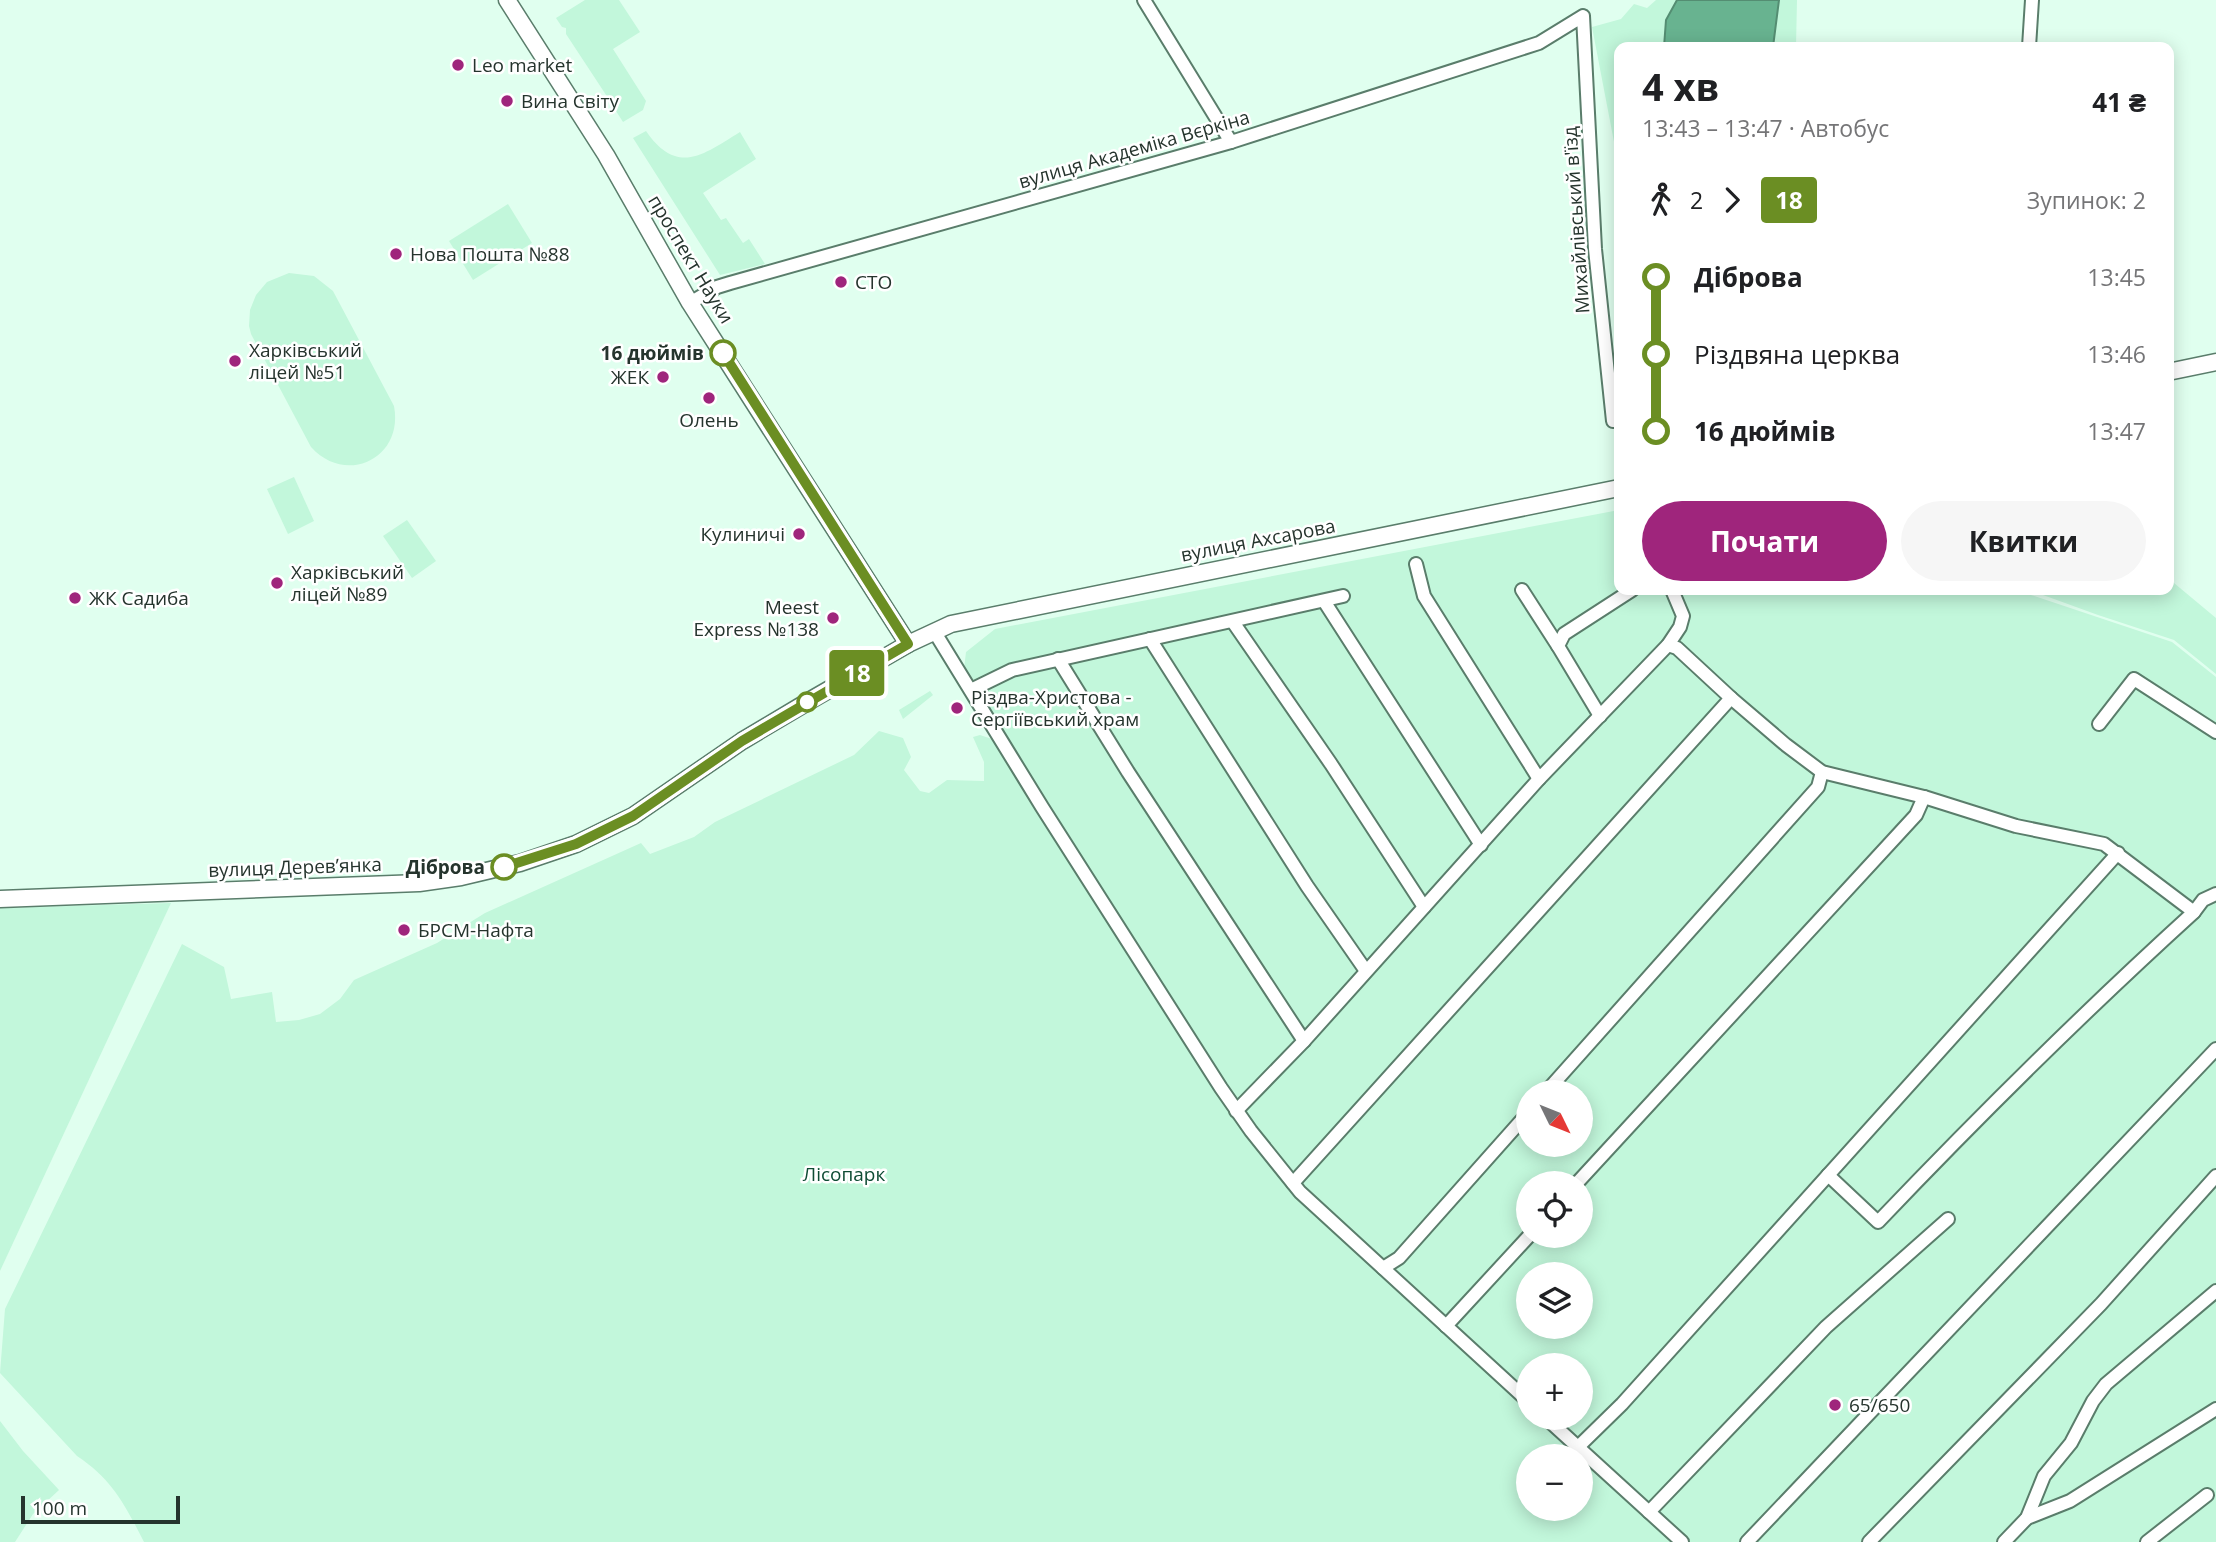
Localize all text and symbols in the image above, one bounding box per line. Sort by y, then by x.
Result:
place label: Leo market [472,52,573,78]
marker: Leo market [450,57,466,73]
text: 4 хв [1642,60,1719,112]
text: 41 ₴ [2092,84,2146,120]
place label: Вина Світу [521,88,619,114]
marker: Вина Світу [499,93,515,109]
street label: вулиця Академіка Вєркіна [1015,104,1253,194]
text: 13:43 – 13:47 · Автобус [1642,112,1889,144]
street label: Михайлівський в'їзд [1556,125,1596,314]
icon: walk [1642,181,1680,219]
icon: forward [1713,181,1751,219]
text: 18 [1775,183,1803,216]
text: 2 [1690,184,1703,216]
text: Зупинок: 2 [2027,184,2146,216]
street label: проспект Науки [642,190,740,328]
place label: Нова Пошта №88 [410,241,570,267]
marker: Нова Пошта №88 [388,246,404,262]
text: Діброва [1694,259,1803,295]
text: 13:45 [2087,261,2146,293]
place label: СТО [855,269,892,295]
marker: СТО [833,274,849,290]
text: Різдвяна церква [1694,336,1900,372]
place label: Харківський ліцей №51 [249,337,362,385]
text: 13:46 [2087,338,2146,370]
place label: 16 дюймів [601,340,704,366]
marker: 16 дюймів [710,340,736,366]
marker: Харківський ліцей №51 [227,353,243,369]
place label: ЖЕК [611,364,649,390]
marker: ЖЕК [655,369,671,385]
marker: Олень [701,390,717,406]
place label: Олень [679,407,739,433]
text: 16 дюймів [1694,413,1836,449]
text: 13:47 [2087,415,2146,447]
button: Почати [1642,501,1887,581]
button: Квитки [1901,501,2146,581]
street label: вулиця Ахсарова [1179,512,1337,568]
place label: Кулиничі [701,521,785,547]
marker: Кулиничі [791,526,807,542]
place label: Харківський ліцей №89 [291,559,404,607]
marker: Харківський ліцей №89 [269,575,285,591]
place label: ЖК Садиба [89,585,189,611]
marker: ЖК Садиба [67,590,83,606]
place label: Meest Express №138 [693,594,819,642]
marker: Meest Express №138 [825,610,841,626]
line badge: 18 [826,650,888,696]
text: 18 [843,656,871,689]
place label: Різдва-Христова - Сергіївський храм [971,684,1139,732]
unlabelled marker [797,692,817,712]
marker: Різдва-Христова - Сергіївський храм [949,700,965,716]
street label: вулиця Дерев’янка [208,851,382,883]
place label: Діброва [406,854,485,880]
marker: Діброва [491,854,517,880]
place label: БРСМ-Нафта [418,917,534,943]
marker: БРСМ-Нафта [396,922,412,938]
north arrow [1516,1080,1592,1157]
map controls [1516,1080,1593,1521]
park label: Лісопарк [803,1161,885,1187]
button: locate [1516,1171,1593,1248]
button: layers [1516,1262,1593,1339]
button: + [1516,1353,1593,1430]
place label: 65/650 [1849,1392,1910,1418]
marker: 65/650 [1827,1397,1843,1413]
button: − [1516,1444,1593,1521]
scale bar [21,1493,180,1525]
text: 100 m [32,1495,87,1521]

